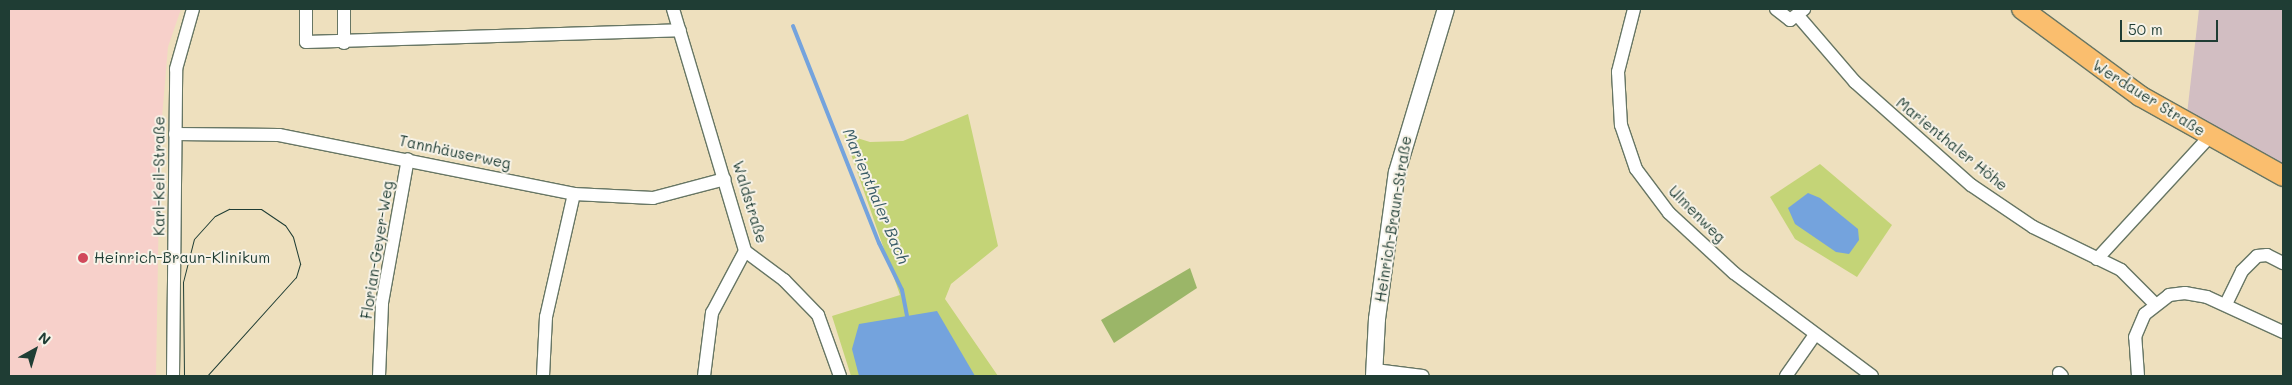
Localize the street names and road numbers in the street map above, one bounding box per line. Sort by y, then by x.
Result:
street label: Werdauer Straße [2089,56,2209,140]
street label: Marienthaler Höhe [1893,94,2011,194]
street label: Karl-Keil-Straße [150,116,168,236]
street label: Tannhäuserweg [397,131,513,173]
street label: Heinrich-Braun-Straße [1371,134,1415,304]
street label: Waldstraße [729,159,771,245]
street label: Florian-Geyer-Weg [357,180,397,320]
street label: Ulmenweg [1665,182,1729,246]

